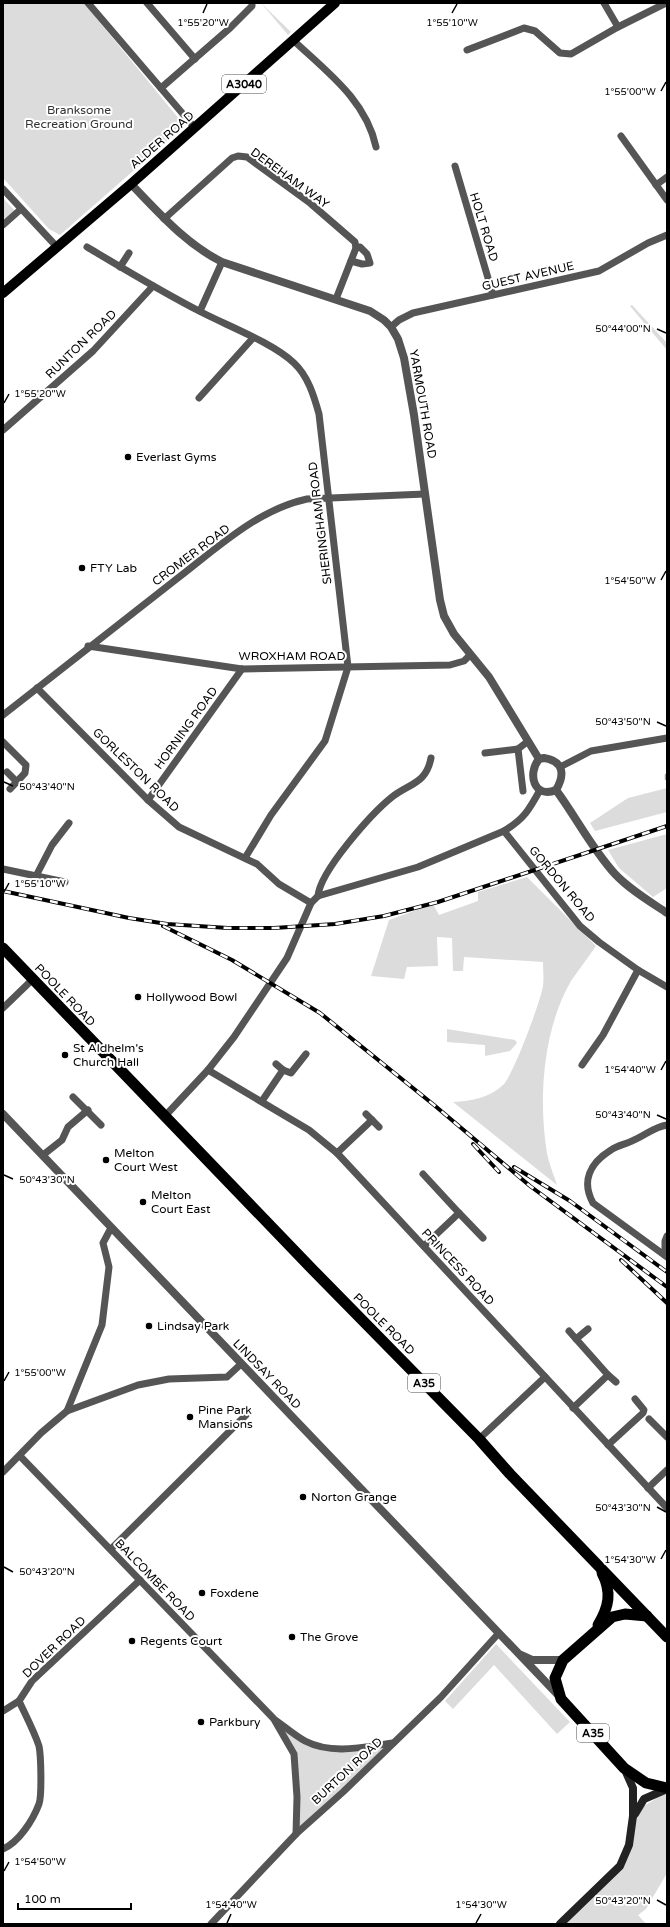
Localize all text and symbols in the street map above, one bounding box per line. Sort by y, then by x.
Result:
text: 1°55'20"W [177,17,229,29]
text: 1°55'10"W [426,17,478,29]
road number: A3040 [222,75,266,93]
text: 1°55'00"W [604,86,656,98]
park label: Branksome Recreation Ground [25,103,133,131]
street label: ALDER ROAD [127,108,197,172]
street label: DEREHAM WAY [248,145,332,211]
street label: HOLT ROAD [467,191,501,263]
street label: GUEST AVENUE [481,259,576,293]
street label: RUNTON ROAD [43,307,119,381]
text: 50°44'00"N [595,323,651,335]
street label: YARMOUTH ROAD [407,348,439,460]
text: 1°55'20"W [14,388,66,400]
place label: Everlast Gyms [136,450,217,464]
marker: Everlast Gyms [123,452,133,462]
street label: SHERINGHAM ROAD [306,461,334,585]
street label: CROMER ROAD [149,521,233,589]
place label: FTY Lab [90,561,137,575]
marker: FTY Lab [77,563,87,573]
text: 1°54'50"W [604,575,656,587]
street label: WROXHAM ROAD [239,649,345,663]
street label: HORNING ROAD [151,684,221,772]
text: 50°43'50"N [595,716,651,728]
street label: GORLESTON ROAD [90,725,182,815]
text: 50°43'40"N [19,781,75,793]
street label: GORDON ROAD [526,843,598,925]
text: 1°55'10"W [14,878,66,890]
street label: POOLE ROAD [32,961,98,1029]
place label: Hollywood Bowl [146,990,237,1004]
marker: Hollywood Bowl [133,992,143,1002]
place label: St Aldhelm's Church Hall [73,1041,144,1069]
marker: St Aldhelm's Church Hall [60,1050,70,1060]
text: 1°54'40"W [604,1064,656,1076]
text: 50°43'40"N [595,1109,651,1121]
place label: Melton Court West [114,1146,178,1174]
marker: Melton Court West [101,1155,111,1165]
text: 50°43'30"N [19,1174,75,1186]
place label: Melton Court East [151,1188,211,1216]
marker: Melton Court East [138,1197,148,1207]
street label: PRINCESS ROAD [419,1226,497,1308]
street label: POOLE ROAD [350,1290,418,1358]
place label: Lindsay Park [157,1319,230,1333]
marker: Lindsay Park [144,1321,154,1331]
street label: LINDSAY ROAD [230,1336,304,1412]
text: 1°55'00"W [14,1367,66,1379]
road number: A35 [408,1374,440,1392]
place label: Pine Park Mansions [198,1403,253,1431]
marker: Pine Park Mansions [185,1412,195,1422]
place label: Norton Grange [311,1490,397,1504]
marker: Norton Grange [298,1492,308,1502]
text: 50°43'30"N [595,1502,651,1514]
street label: BALCOMBE ROAD [112,1536,198,1624]
text: 1°54'30"W [604,1554,656,1566]
text: 50°43'20"N [19,1566,75,1578]
place label: Foxdene [210,1586,259,1600]
marker: Foxdene [197,1588,207,1598]
street label: DOVER ROAD [20,1613,88,1681]
place label: The Grove [300,1630,358,1644]
marker: The Grove [287,1632,297,1642]
place label: Regents Court [140,1634,223,1648]
marker: Regents Court [127,1636,137,1646]
place label: Parkbury [209,1715,261,1729]
marker: Parkbury [196,1717,206,1727]
road number: A35 [577,1724,609,1742]
street label: BURTON ROAD [309,1735,385,1807]
text: 1°54'50"W [14,1856,66,1868]
scale bar [18,1885,131,1911]
text: 100 m [24,1892,61,1906]
text: 50°43'20"N [595,1895,651,1907]
text: 1°54'40"W [205,1899,257,1911]
text: 1°54'30"W [455,1899,507,1911]

